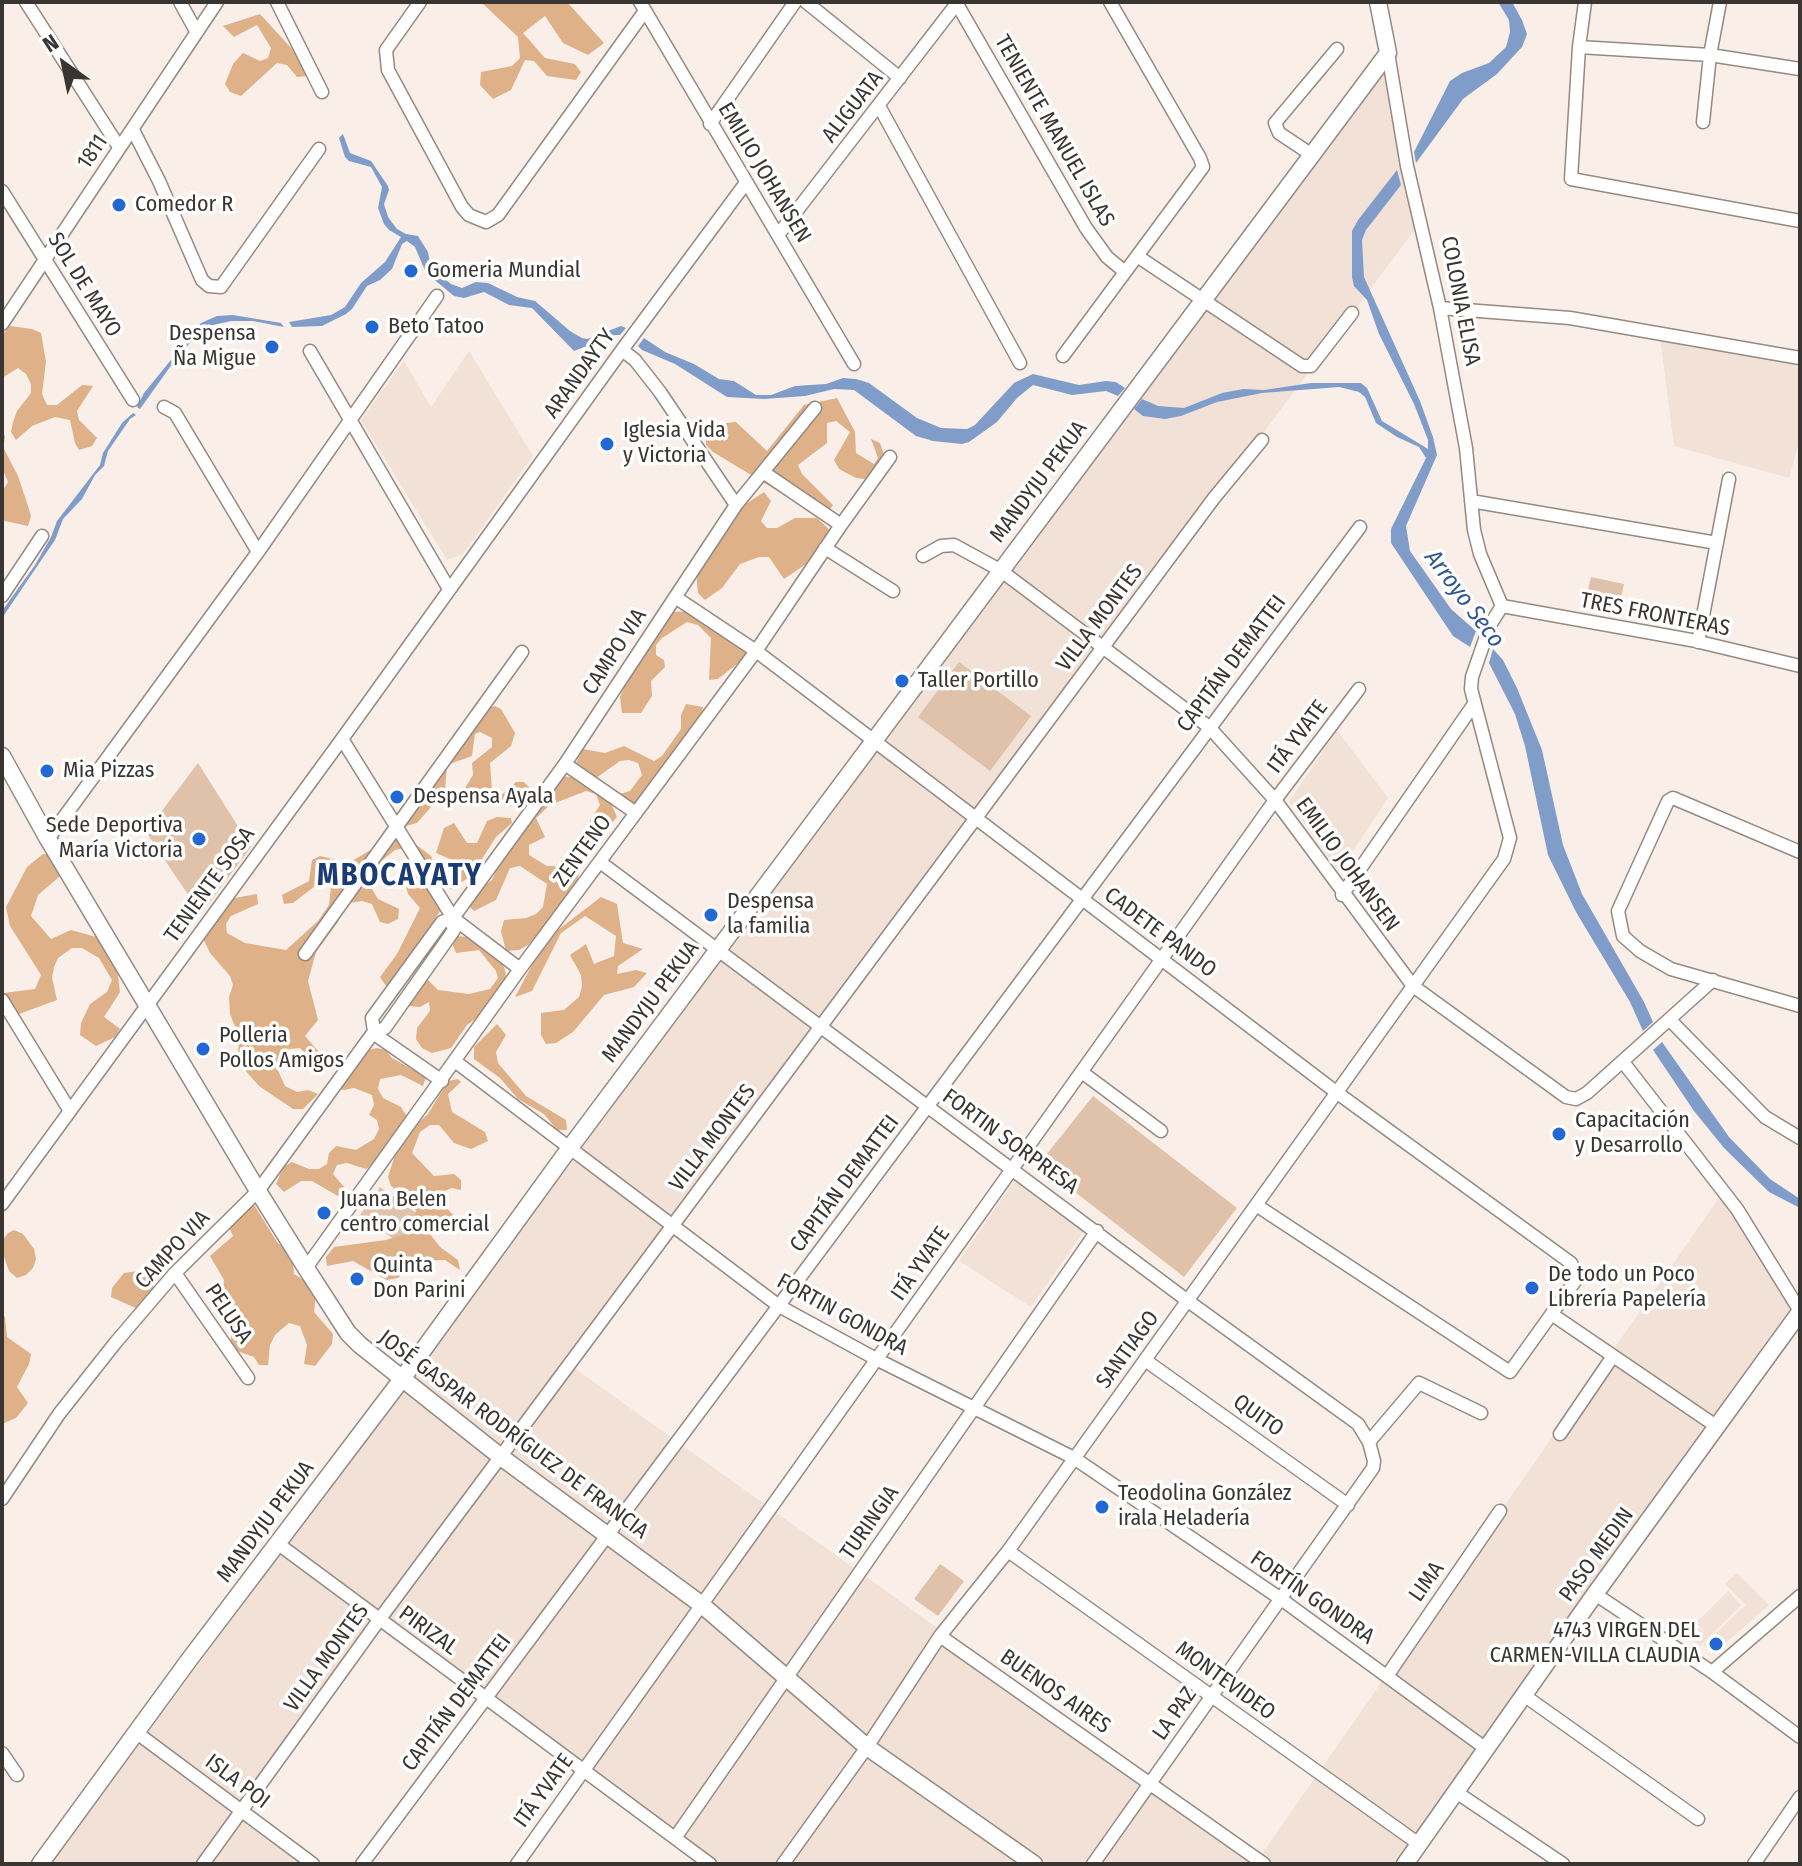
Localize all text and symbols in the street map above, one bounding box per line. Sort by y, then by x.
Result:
north arrow [24,24,104,104]
text: N [38,29,64,58]
street label: TENIENTE MANUEL ISLAS [988,31,1120,231]
street label: ALIGUATA [817,66,889,148]
street label: EMILIO JOHANSEN [712,98,816,248]
street label: 1811 [72,130,114,174]
place label: Comedor R [135,192,233,218]
marker: Comedor R [110,196,128,214]
street label: SOL DE MAYO [42,228,126,342]
street label: COLONIA ELISA [1435,234,1485,368]
place label: Gomeria Mundial [427,258,581,284]
marker: Gomeria Mundial [402,262,420,280]
place label: Beto Tatoo [388,314,484,340]
marker: Beto Tatoo [363,318,381,336]
place label: Despensa Ña Migue [169,321,256,372]
street label: ARANDAYTY [539,324,621,424]
marker: Despensa Ña Migue [263,338,281,356]
street label: MANDYJU PEKUA [985,416,1093,548]
place label: Iglesia Vida y Victoria [623,418,726,470]
marker: Iglesia Vida y Victoria [598,435,616,453]
water label: Arroyo Seco [1418,544,1510,654]
street label: VILLA MONTES [1051,559,1149,677]
street label: TRES FRONTERAS [1578,588,1732,642]
street label: CAPITÁN DEMATTEI [1172,590,1292,738]
street label: CAMPO VIA [577,604,653,700]
place label: Taller Portillo [918,668,1039,694]
marker: Taller Portillo [893,672,911,690]
street label: ITÁ YVATE [1262,695,1334,779]
place label: Mia Pizzas [63,758,154,784]
marker: Mia Pizzas [38,762,56,780]
place label: Despensa Ayala [413,784,554,810]
marker: Despensa Ayala [388,788,406,806]
street label: EMILIO JOHANSEN [1290,793,1404,937]
street label: ZENTENO [548,810,618,892]
place label: Sede Deportiva María Victoria [46,813,183,864]
street label: TENIENTE SOSA [159,822,261,948]
marker: Sede Deportiva María Victoria [190,830,208,848]
district label: MBOCAYATY [317,859,483,895]
street label: CADETE PANDO [1099,882,1221,984]
place label: Despensa la familia [727,889,814,940]
marker: Despensa la familia [702,906,720,924]
street label: MANDYJU PEKUA [597,936,705,1068]
place label: Polleria Pollos Amigos [219,1023,344,1074]
marker: Polleria Pollos Amigos [194,1040,212,1058]
street label: VILLA MONTES [664,1079,762,1197]
street label: FORTIN SORPRESA [937,1084,1083,1200]
place label: Capacitación y Desarrollo [1575,1108,1690,1160]
street label: CAPITÁN DEMATTEI [785,1110,905,1258]
marker: Capacitación y Desarrollo [1550,1125,1568,1143]
place label: Juana Belen centro comercial [340,1187,489,1238]
marker: Juana Belen centro comercial [315,1204,333,1222]
street label: CAMPO VIA [130,1205,216,1295]
street label: ITÁ YVATE [886,1222,956,1306]
place label: Quinta Don Parini [373,1253,466,1304]
place label: De todo un Poco Librería Papelería [1548,1262,1706,1314]
street label: FORTIN GONDRA [772,1268,912,1362]
marker: Quinta Don Parini [348,1270,366,1288]
street label: PELUSA [199,1279,257,1349]
marker: De todo un Poco Librería Papelería [1523,1279,1541,1297]
street label: SANTIAGO [1091,1306,1165,1394]
street label: JOSÉ GASPAR RODRÍGUEZ DE FRANCIA [373,1325,653,1545]
street label: QUITO [1228,1389,1288,1443]
street label: MANDYJU PEKUA [212,1456,320,1588]
street label: TURINGIA [835,1481,905,1565]
place label: Teodolina González irala Heladería [1118,1481,1292,1532]
marker: Teodolina González irala Heladería [1093,1498,1111,1516]
street label: PASO MEDIN [1554,1503,1640,1607]
street label: FORTÍN GONDRA [1245,1546,1379,1650]
street label: LIMA [1404,1557,1450,1607]
street label: VILLA MONTES [279,1599,375,1717]
street label: PIRIZAL [393,1601,463,1661]
place label: 4743 VIRGEN DEL CARMEN-VILLA CLAUDIA [1490,1618,1700,1670]
street label: CAPITÁN DEMATTEI [397,1629,517,1777]
marker: 4743 VIRGEN DEL CARMEN-VILLA CLAUDIA [1707,1635,1725,1653]
street label: MONTEVIDEO [1170,1636,1280,1726]
street label: BUENOS AIRES [995,1644,1115,1740]
street label: LA PAZ [1147,1682,1203,1746]
street label: ISLA POI [199,1749,275,1815]
street label: ITÁ YVATE [509,1749,579,1833]

